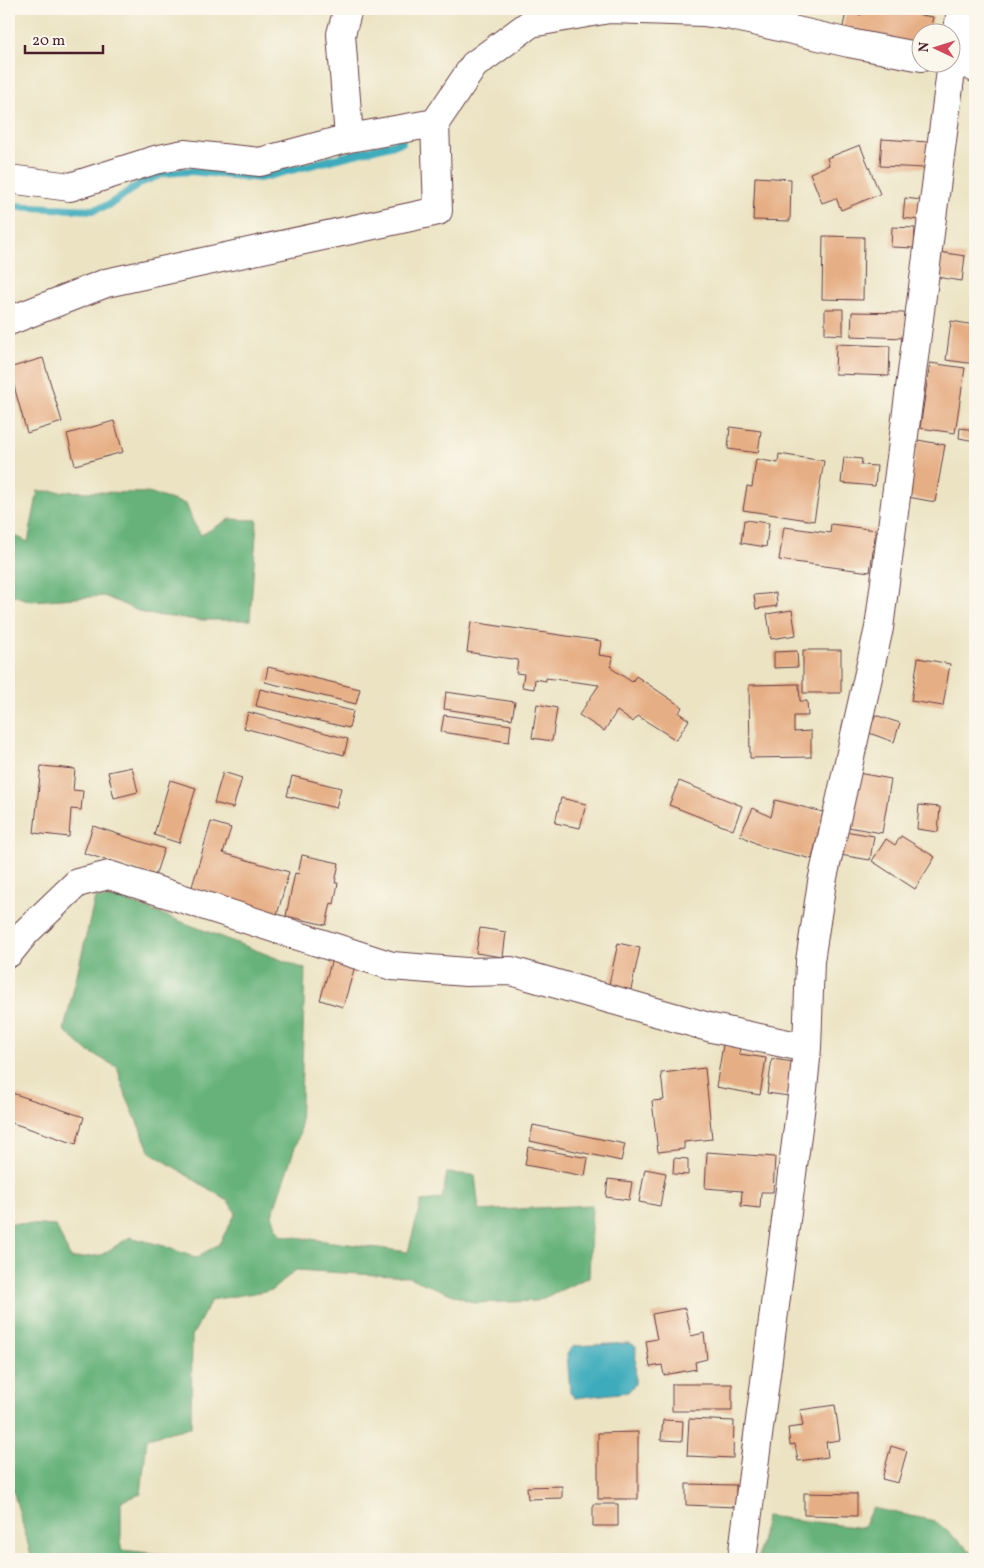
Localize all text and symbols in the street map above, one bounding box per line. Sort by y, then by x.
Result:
scale bar [25,22,102,54]
north arrow [912,22,962,72]
text: 20 m [32,31,65,52]
text: N [915,41,934,53]

